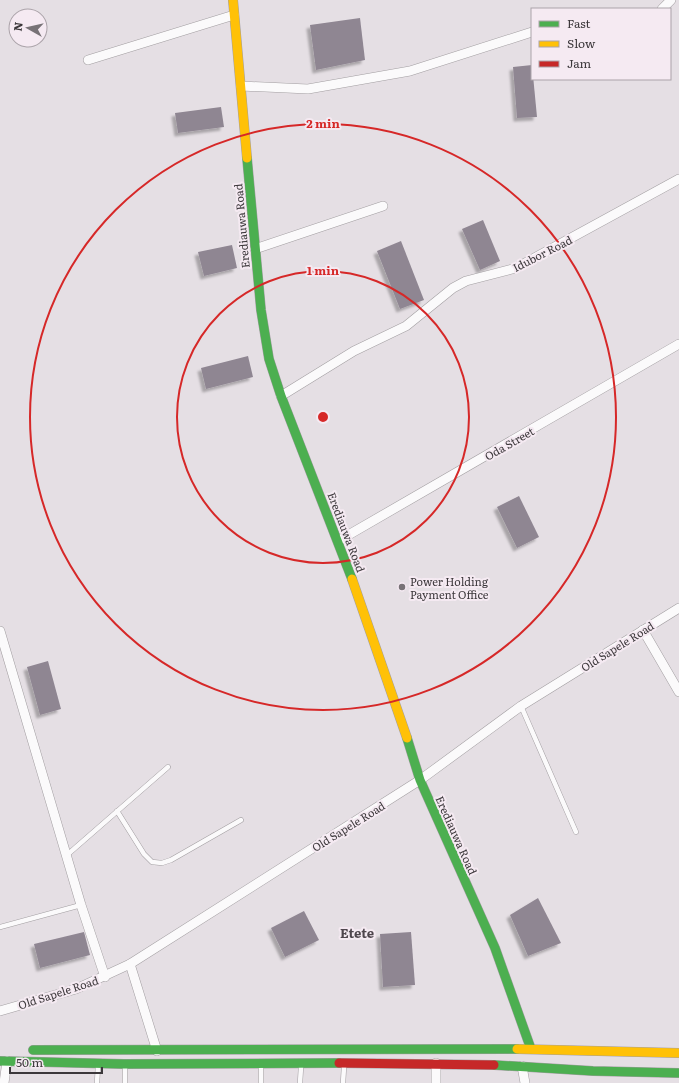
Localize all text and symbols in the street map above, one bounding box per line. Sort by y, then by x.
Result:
north arrow [8,8,48,48]
legend [531,8,671,80]
text: Fast [567,14,591,32]
text: N [9,21,26,32]
text: Slow [567,34,596,52]
text: Jam [567,54,592,72]
text: 2 min [306,114,340,132]
street label: Erediauwa Road [229,183,253,269]
street label: Idubor Road [509,231,575,275]
text: 1 min [307,261,340,279]
centre of rings [316,410,330,424]
street label: Oda Street [481,422,537,464]
street label: Erediauwa Road [324,490,370,575]
place label: Power Holding Payment Office [410,573,489,602]
marker: Power Holding Payment Office [397,582,407,592]
street label: Old Sapele Road [577,617,657,675]
street label: Erediauwa Road [432,793,482,877]
street label: Old Sapele Road [308,797,388,855]
district label: Etete [340,923,374,942]
street label: Old Sapele Road [16,971,100,1013]
scale bar [10,1049,102,1075]
text: 50 m [16,1053,43,1071]

